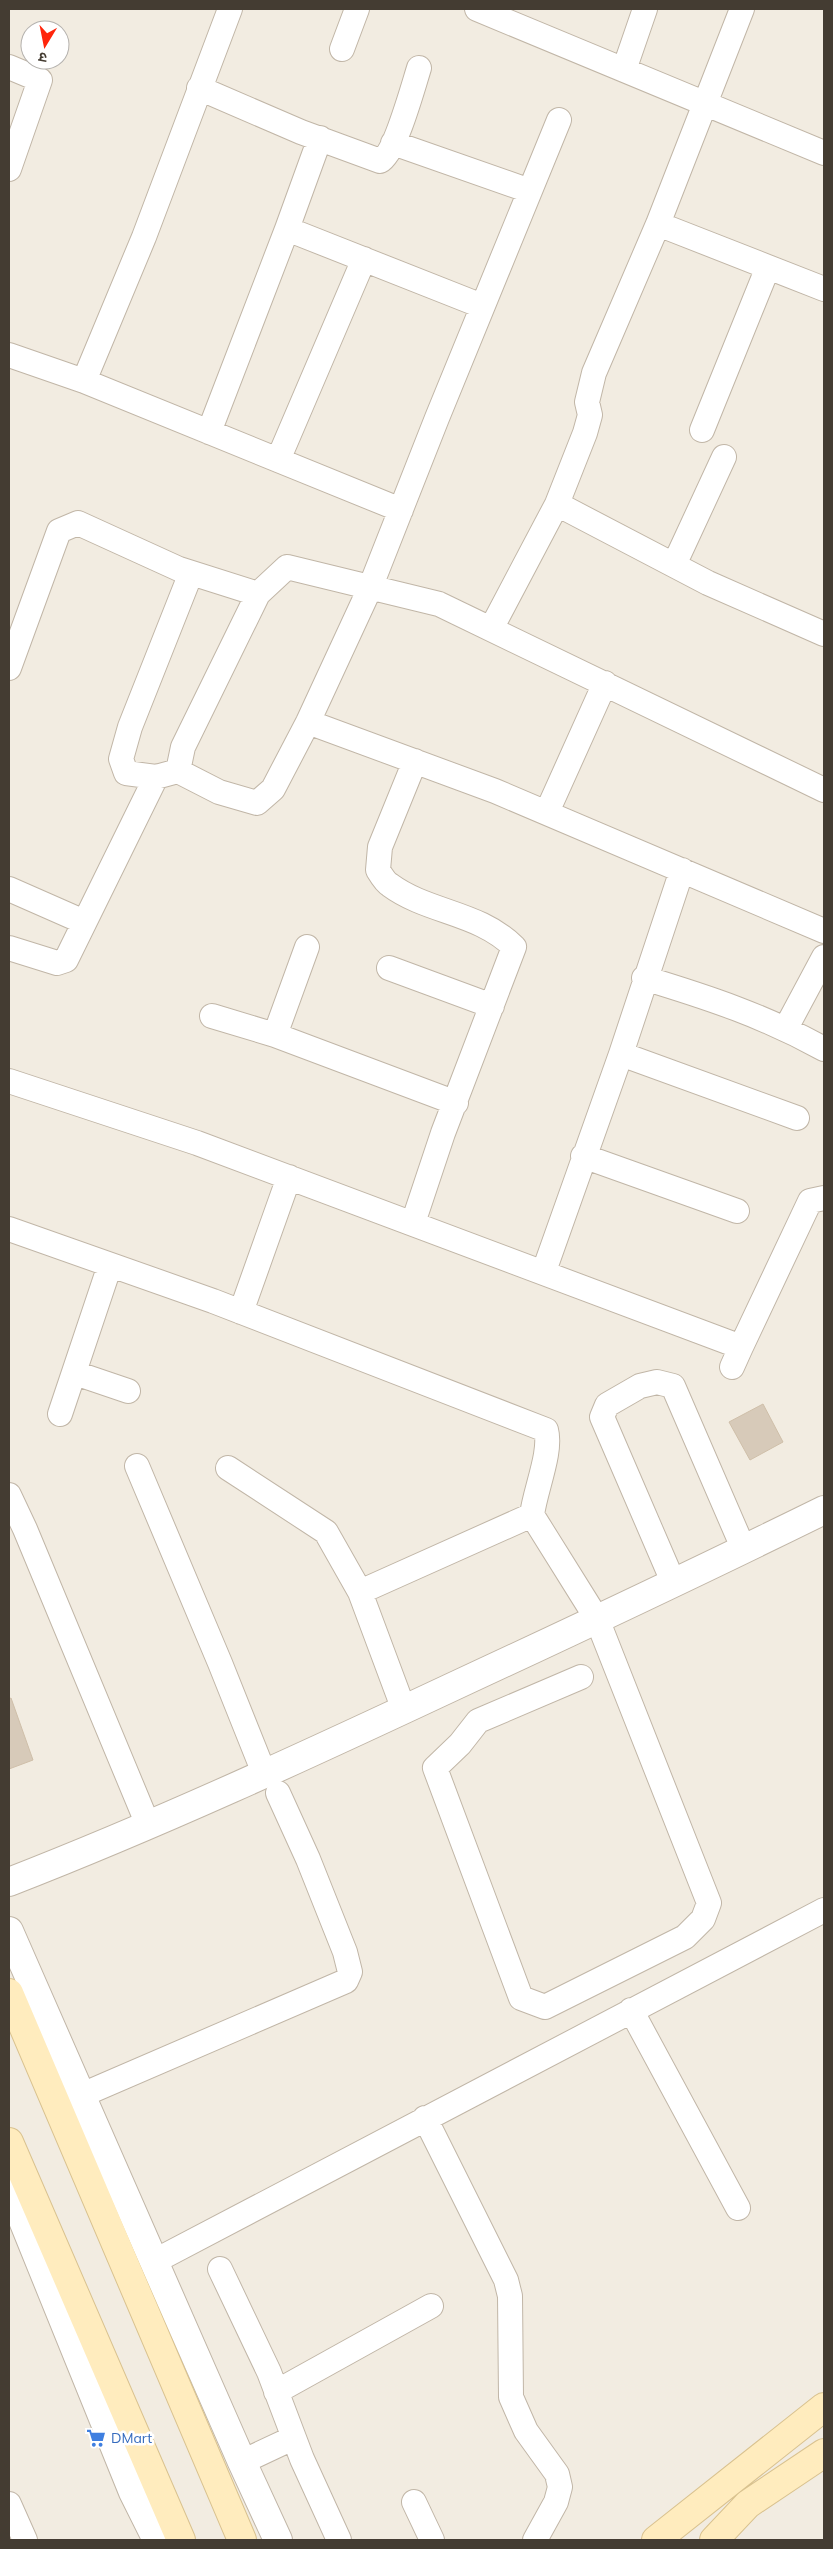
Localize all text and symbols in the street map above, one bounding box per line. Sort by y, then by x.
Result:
north arrow [20,20,70,70]
text: उ [36,48,48,67]
supermarket icon: DMart [85,2427,107,2449]
place label: DMart [111,2429,152,2447]

